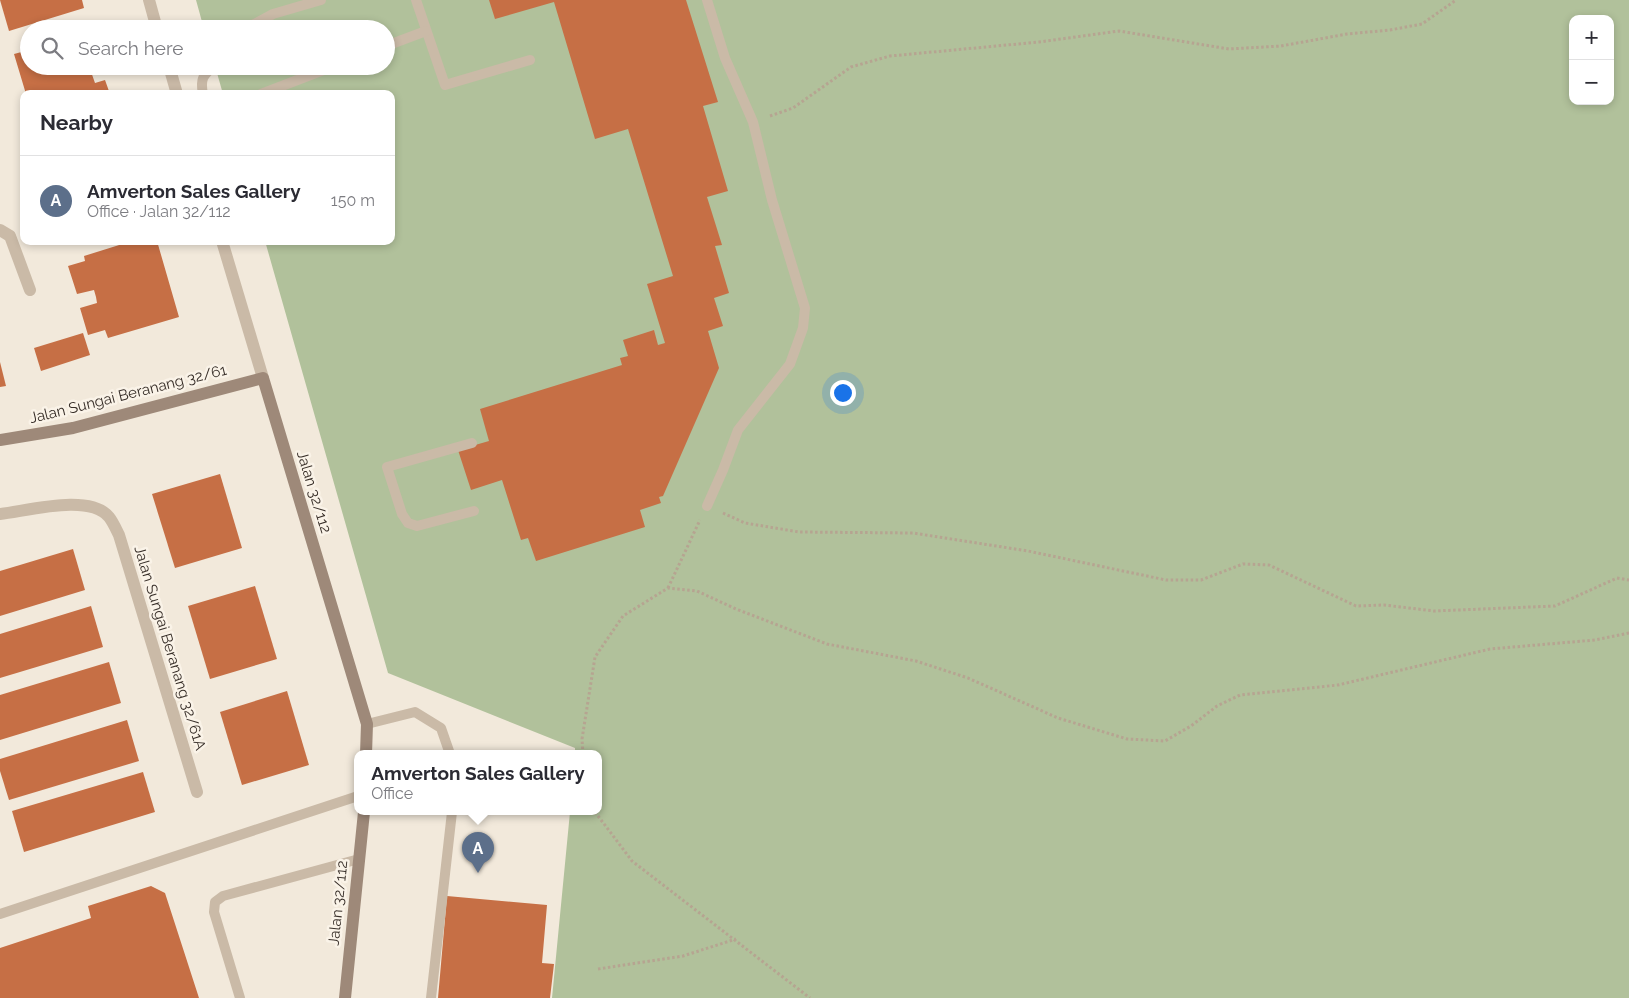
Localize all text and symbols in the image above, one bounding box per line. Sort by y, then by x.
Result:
map controls [1569,15,1614,105]
button: + [1569,15,1614,60]
search box [20,20,395,75]
icon: search [38,34,66,62]
text: Search here [78,37,184,59]
button: − [1569,60,1614,105]
text: Nearby [40,110,113,135]
text: Amverton Sales Gallery [87,180,301,202]
text: A [51,191,61,210]
text: 150 m [331,191,375,210]
text: Office · Jalan 32/112 [87,202,231,221]
street label: Jalan Sungai Beranang 32/61 [28,361,229,427]
your location [830,380,856,406]
street label: Jalan 32/112 [293,449,335,536]
street label: Jalan Sungai Beranang 32/61A [130,544,210,752]
popup [354,750,602,815]
text: Amverton Sales Gallery [371,762,585,784]
text: Office [371,784,413,803]
pin: A [462,832,494,873]
street label: Jalan 32/112 [325,859,351,946]

